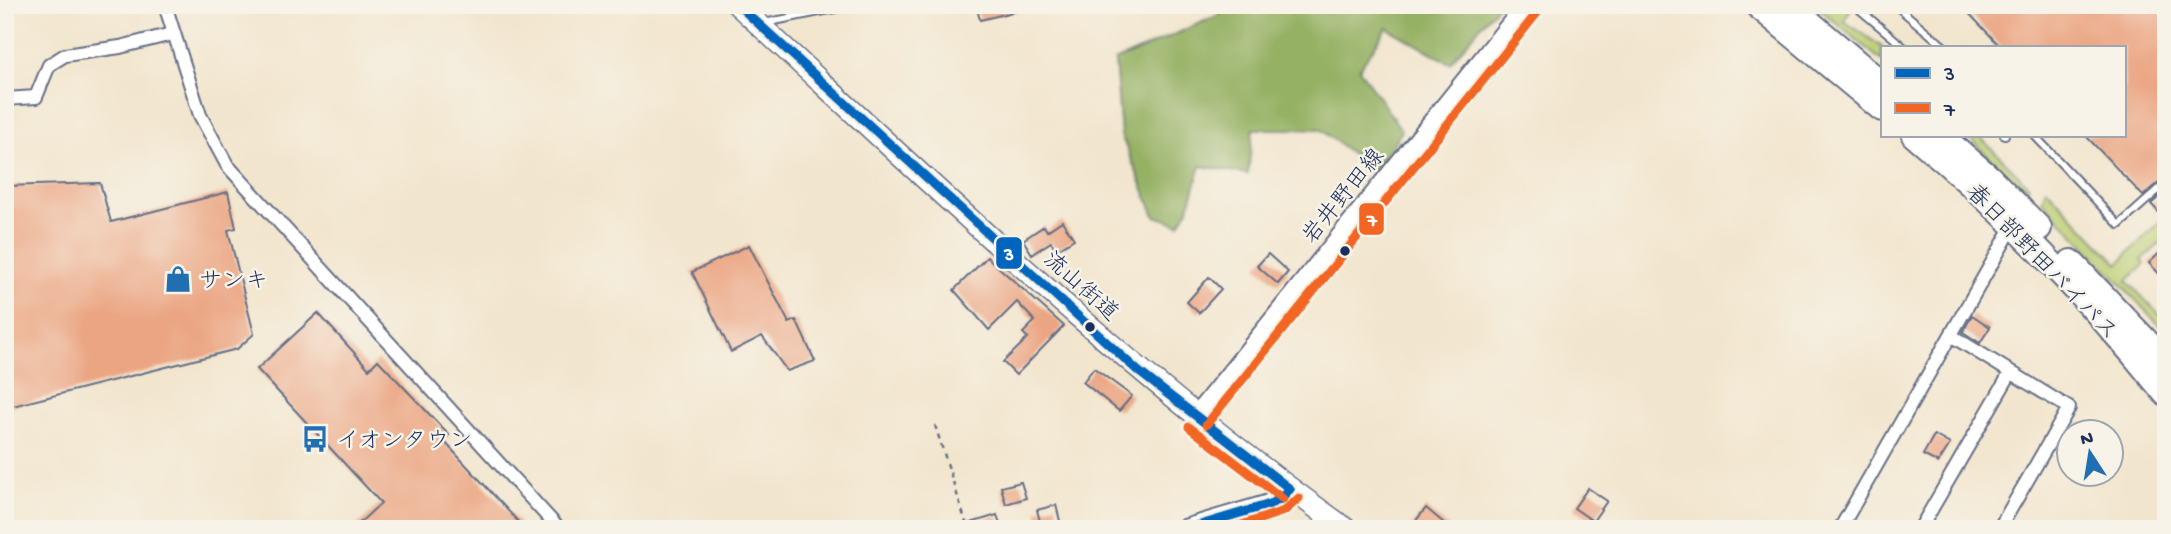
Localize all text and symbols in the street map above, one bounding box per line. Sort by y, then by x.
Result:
legend [1881,46,2126,136]
text: 3 [1943,64,1955,89]
text: 7 [1943,100,1956,125]
street label: 岩井野田線 [1297,143,1391,250]
street label: 春日部野田バイパス [1959,179,2123,347]
line badge: 7 [1358,202,1385,236]
text: 7 [1366,211,1378,234]
line badge: 3 [995,236,1023,270]
unlabelled marker [1338,244,1352,258]
text: 3 [1003,245,1014,268]
street label: 流山街道 [1036,246,1124,328]
shop icon: サンキ [163,264,193,294]
place label: サンキ [199,269,268,296]
unlabelled marker [1083,320,1097,334]
north arrow [2056,419,2126,489]
bus stop icon: イオンタウン [300,424,330,454]
text: N [2079,427,2096,452]
place label: イオンタウン [336,429,472,456]

